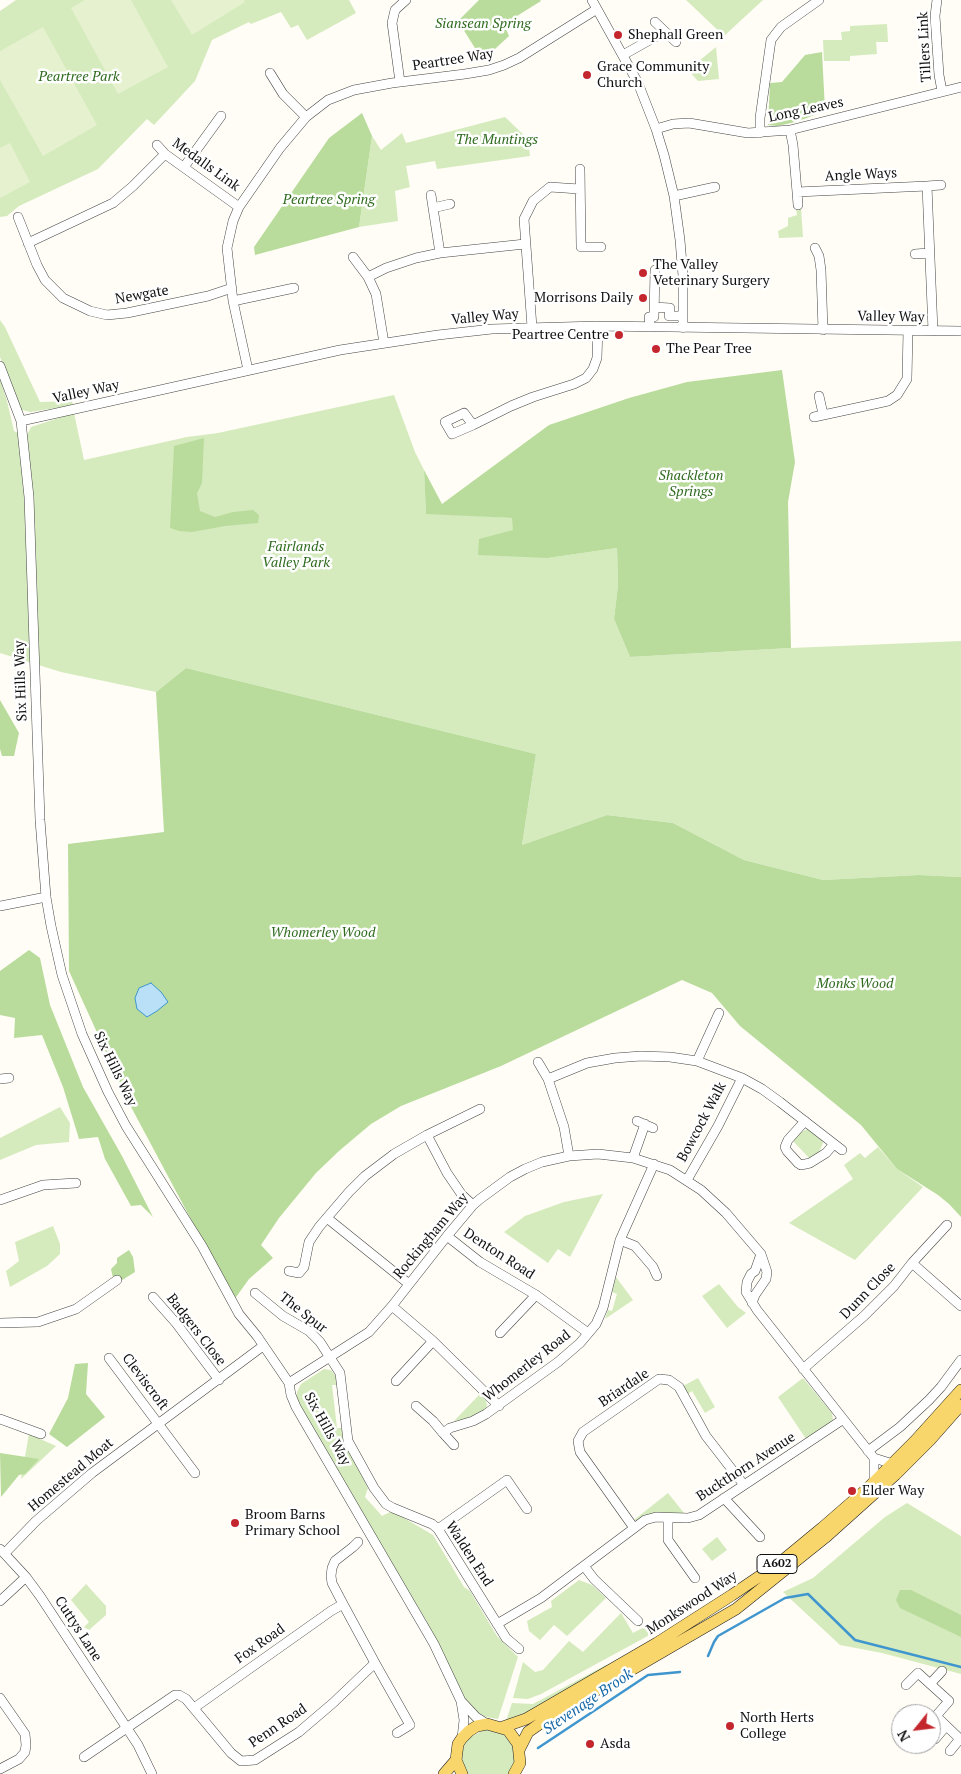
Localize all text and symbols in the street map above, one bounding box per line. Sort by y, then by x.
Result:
street label: Tillers Link [915,11,935,83]
park label: Siansean Spring [435,16,531,32]
place label: Shephall Green [628,27,723,43]
marker: Shephall Green [612,29,624,41]
street label: Peartree Way [411,45,495,75]
place label: Grace Community Church [597,59,709,92]
park label: Peartree Park [38,69,120,85]
marker: Grace Community Church [581,69,593,81]
street label: Long Leaves [767,94,845,126]
park label: The Muntings [456,132,538,148]
street label: Medalls Link [169,135,243,195]
street label: Angle Ways [824,165,898,185]
park label: Peartree Spring [283,192,375,208]
place label: The Valley Veterinary Surgery [653,257,770,290]
marker: The Valley Veterinary Surgery [637,267,649,279]
street label: Newgate [114,282,170,308]
place label: Morrisons Daily [534,290,633,306]
marker: Morrisons Daily [637,292,649,304]
street label: Valley Way [451,306,519,328]
street label: Valley Way [857,308,925,326]
place label: Peartree Centre [512,327,609,343]
marker: Peartree Centre [613,329,625,341]
place label: The Pear Tree [666,341,752,357]
marker: The Pear Tree [650,343,662,355]
street label: Valley Way [51,377,121,407]
park label: Shackleton Springs [658,468,724,501]
park label: Fairlands Valley Park [262,539,330,572]
street label: Six Hills Way [11,640,31,722]
park label: Whomerley Wood [271,925,375,941]
park label: Monks Wood [817,976,893,992]
street label: Six Hills Way [90,1029,140,1109]
street label: Bowcock Walk [674,1079,730,1165]
street label: Rockingham Way [390,1190,472,1282]
street label: Denton Road [460,1225,538,1283]
street label: Dunn Close [837,1259,899,1323]
street label: The Spur [276,1289,330,1337]
street label: Badgers Close [163,1291,229,1369]
street label: Whomerley Road [480,1327,574,1405]
street label: Cleviscroft [118,1350,172,1414]
street label: Briardale [596,1365,652,1411]
street label: Six Hills Way [300,1390,354,1468]
street label: Buckthorn Avenue [693,1429,799,1505]
street label: Homestead Moat [25,1435,117,1515]
place label: Elder Way [862,1483,924,1499]
marker: Elder Way [846,1485,858,1497]
place label: Broom Barns Primary School [245,1507,340,1540]
marker: Broom Barns Primary School [229,1517,241,1529]
street label: Walden End [442,1518,496,1590]
road number: A602 [757,1555,797,1574]
street label: Monkswood Way [644,1568,740,1638]
street label: Cuttys Lane [51,1593,105,1665]
street label: Fox Road [232,1621,288,1667]
water label: Stevenage Brook [540,1665,636,1739]
street label: Penn Road [246,1701,310,1751]
north arrow [891,1704,941,1754]
place label: North Herts College [740,1710,814,1742]
marker: North Herts College [724,1720,736,1732]
text: N [892,1727,914,1745]
place label: Asda [600,1736,630,1752]
marker: Asda [584,1738,596,1750]

